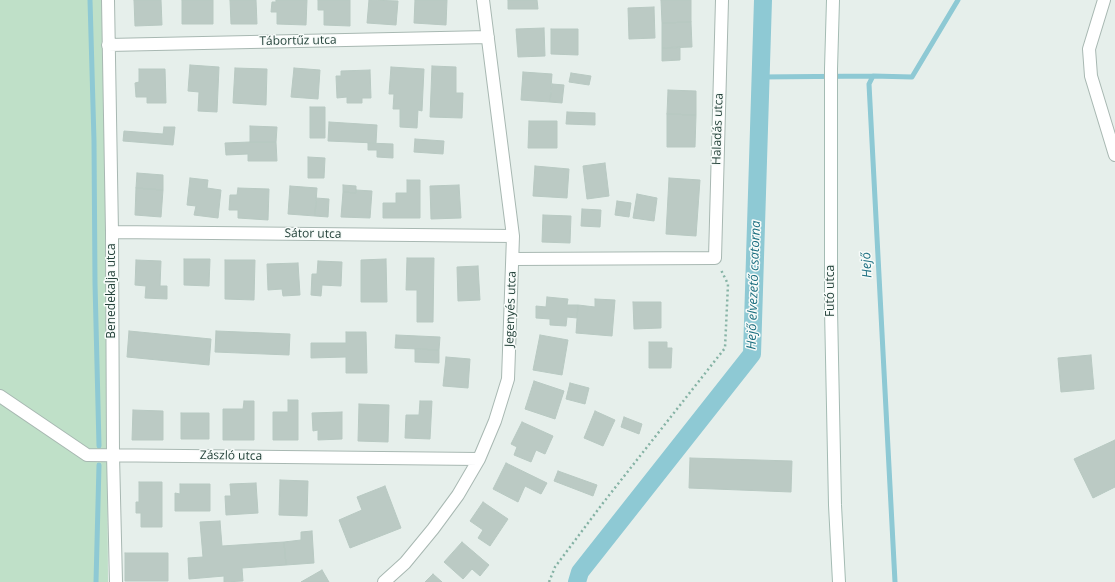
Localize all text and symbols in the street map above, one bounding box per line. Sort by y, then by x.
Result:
street label: Tábortűz utca [259,33,337,49]
street label: Haladás utca [710,93,726,165]
water label: Hejő elvezető csatorna [744,220,764,350]
street label: Sátor utca [284,226,342,242]
street label: Benedekalja utca [105,243,119,339]
water label: Hejő [859,252,875,278]
street label: Futó utca [824,265,838,317]
street label: Jegenyés utca [502,271,520,347]
street label: Zászló utca [200,448,262,464]

